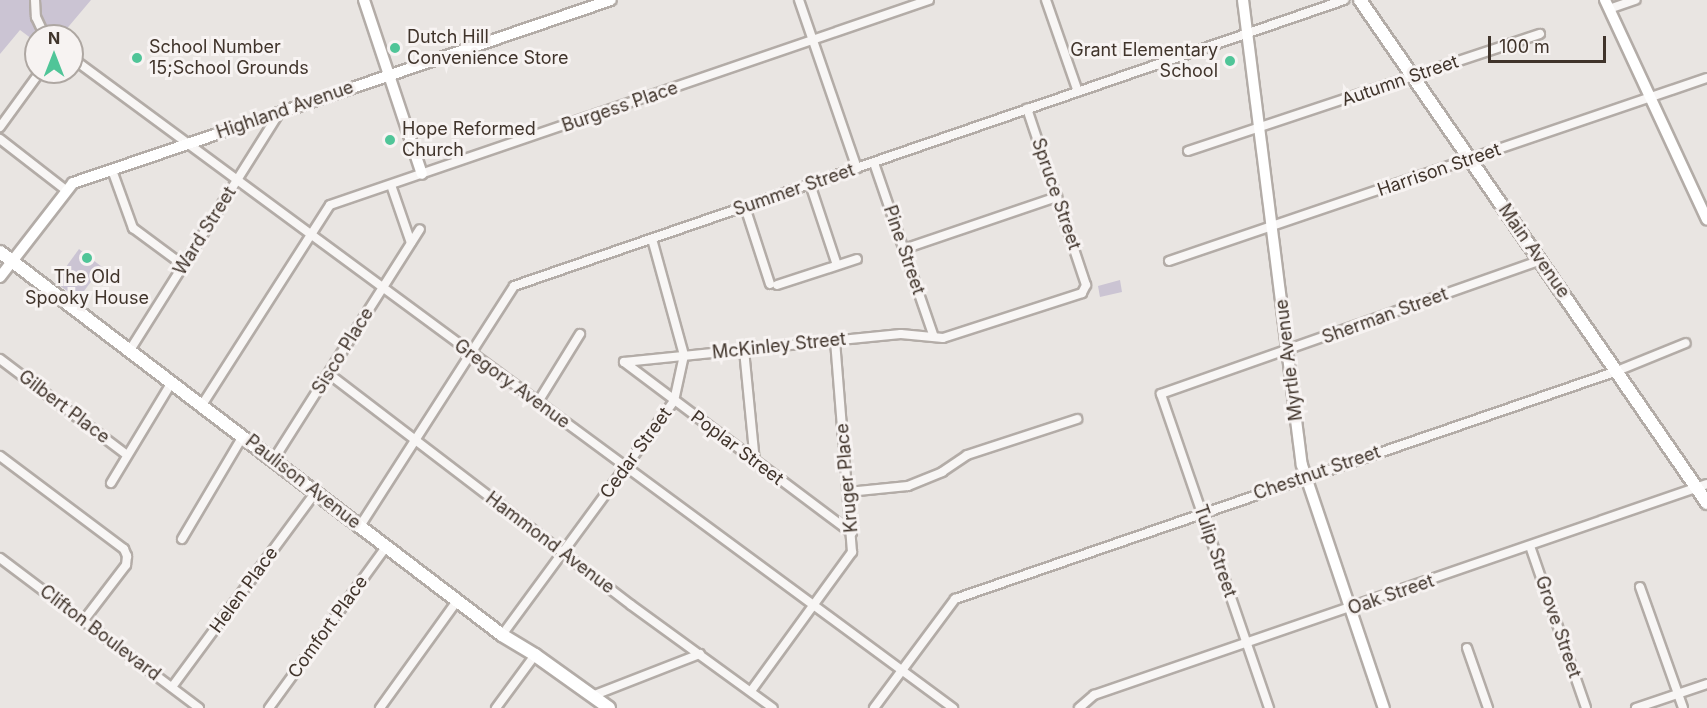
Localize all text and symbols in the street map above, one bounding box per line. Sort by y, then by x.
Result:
north arrow [24,24,84,84]
scale bar [1491,24,1610,62]
place label: Dutch Hill Convenience Store [407,27,569,70]
text: N [48,28,60,48]
text: 100 m [1499,36,1550,57]
place label: School Number 15;School Grounds [149,37,309,80]
place label: Grant Elementary School [1070,40,1218,82]
marker: Dutch Hill Convenience Store [388,41,402,55]
marker: School Number 15;School Grounds [130,51,144,65]
street label: Autumn Street [1339,51,1461,111]
marker: Grant Elementary School [1223,54,1237,68]
street label: Highland Avenue [213,76,357,144]
street label: Burgess Place [559,77,681,137]
place label: Hope Reformed Church [402,119,536,162]
marker: Hope Reformed Church [383,133,397,147]
street label: Spruce Street [1027,135,1085,253]
street label: Harrison Street [1375,139,1503,201]
street label: Summer Street [731,159,857,221]
street label: Ward Street [169,183,241,279]
street label: Main Avenue [1494,200,1574,302]
street label: Pine Street [879,203,929,297]
marker: The Old Spooky House [80,251,94,265]
place label: The Old Spooky House [25,267,149,310]
street label: Sherman Street [1319,283,1451,349]
street label: Myrtle Avenue [1271,298,1307,422]
street label: Sisco Place [308,304,378,398]
street label: McKinley Street [711,328,847,364]
street label: Gregory Avenue [450,335,574,433]
street label: Gilbert Place [14,366,114,448]
street label: Cedar Street [596,403,676,503]
street label: Poplar Street [686,406,788,490]
street label: Kruger Place [831,422,863,534]
street label: Paulison Avenue [241,430,365,534]
street label: Chestnut Street [1251,441,1383,505]
street label: Hammond Avenue [481,488,619,598]
street label: Tulip Street [1189,502,1241,600]
street label: Helen Place [206,543,282,637]
street label: Oak Street [1345,570,1437,620]
street label: Comfort Place [284,572,372,682]
street label: Grove Street [1530,573,1586,681]
street label: Clifton Boulevard [35,581,165,685]

